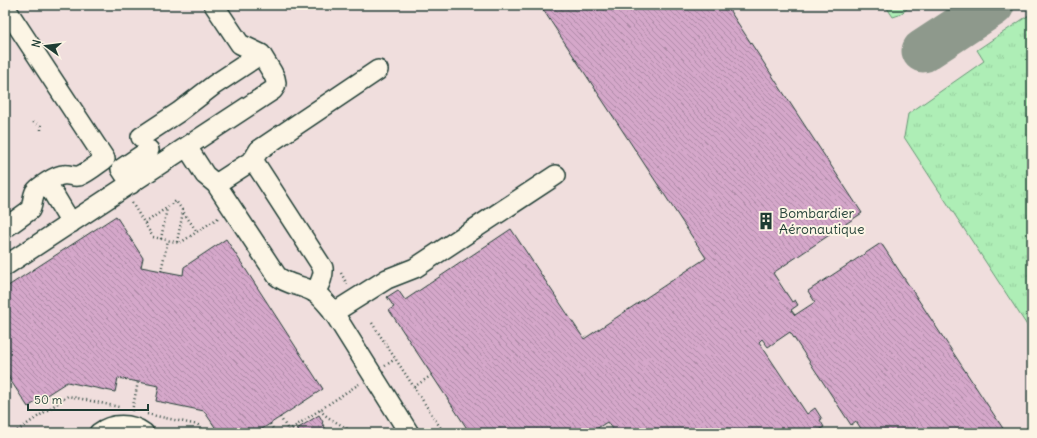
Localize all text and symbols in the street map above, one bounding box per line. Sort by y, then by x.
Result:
north arrow [26,26,66,66]
text: N [29,38,44,49]
place label: Bombardier Aéronautique [779,204,864,238]
building icon: Bombardier Aéronautique [756,211,776,231]
scale bar [28,386,148,412]
text: 50 m [34,392,63,407]

